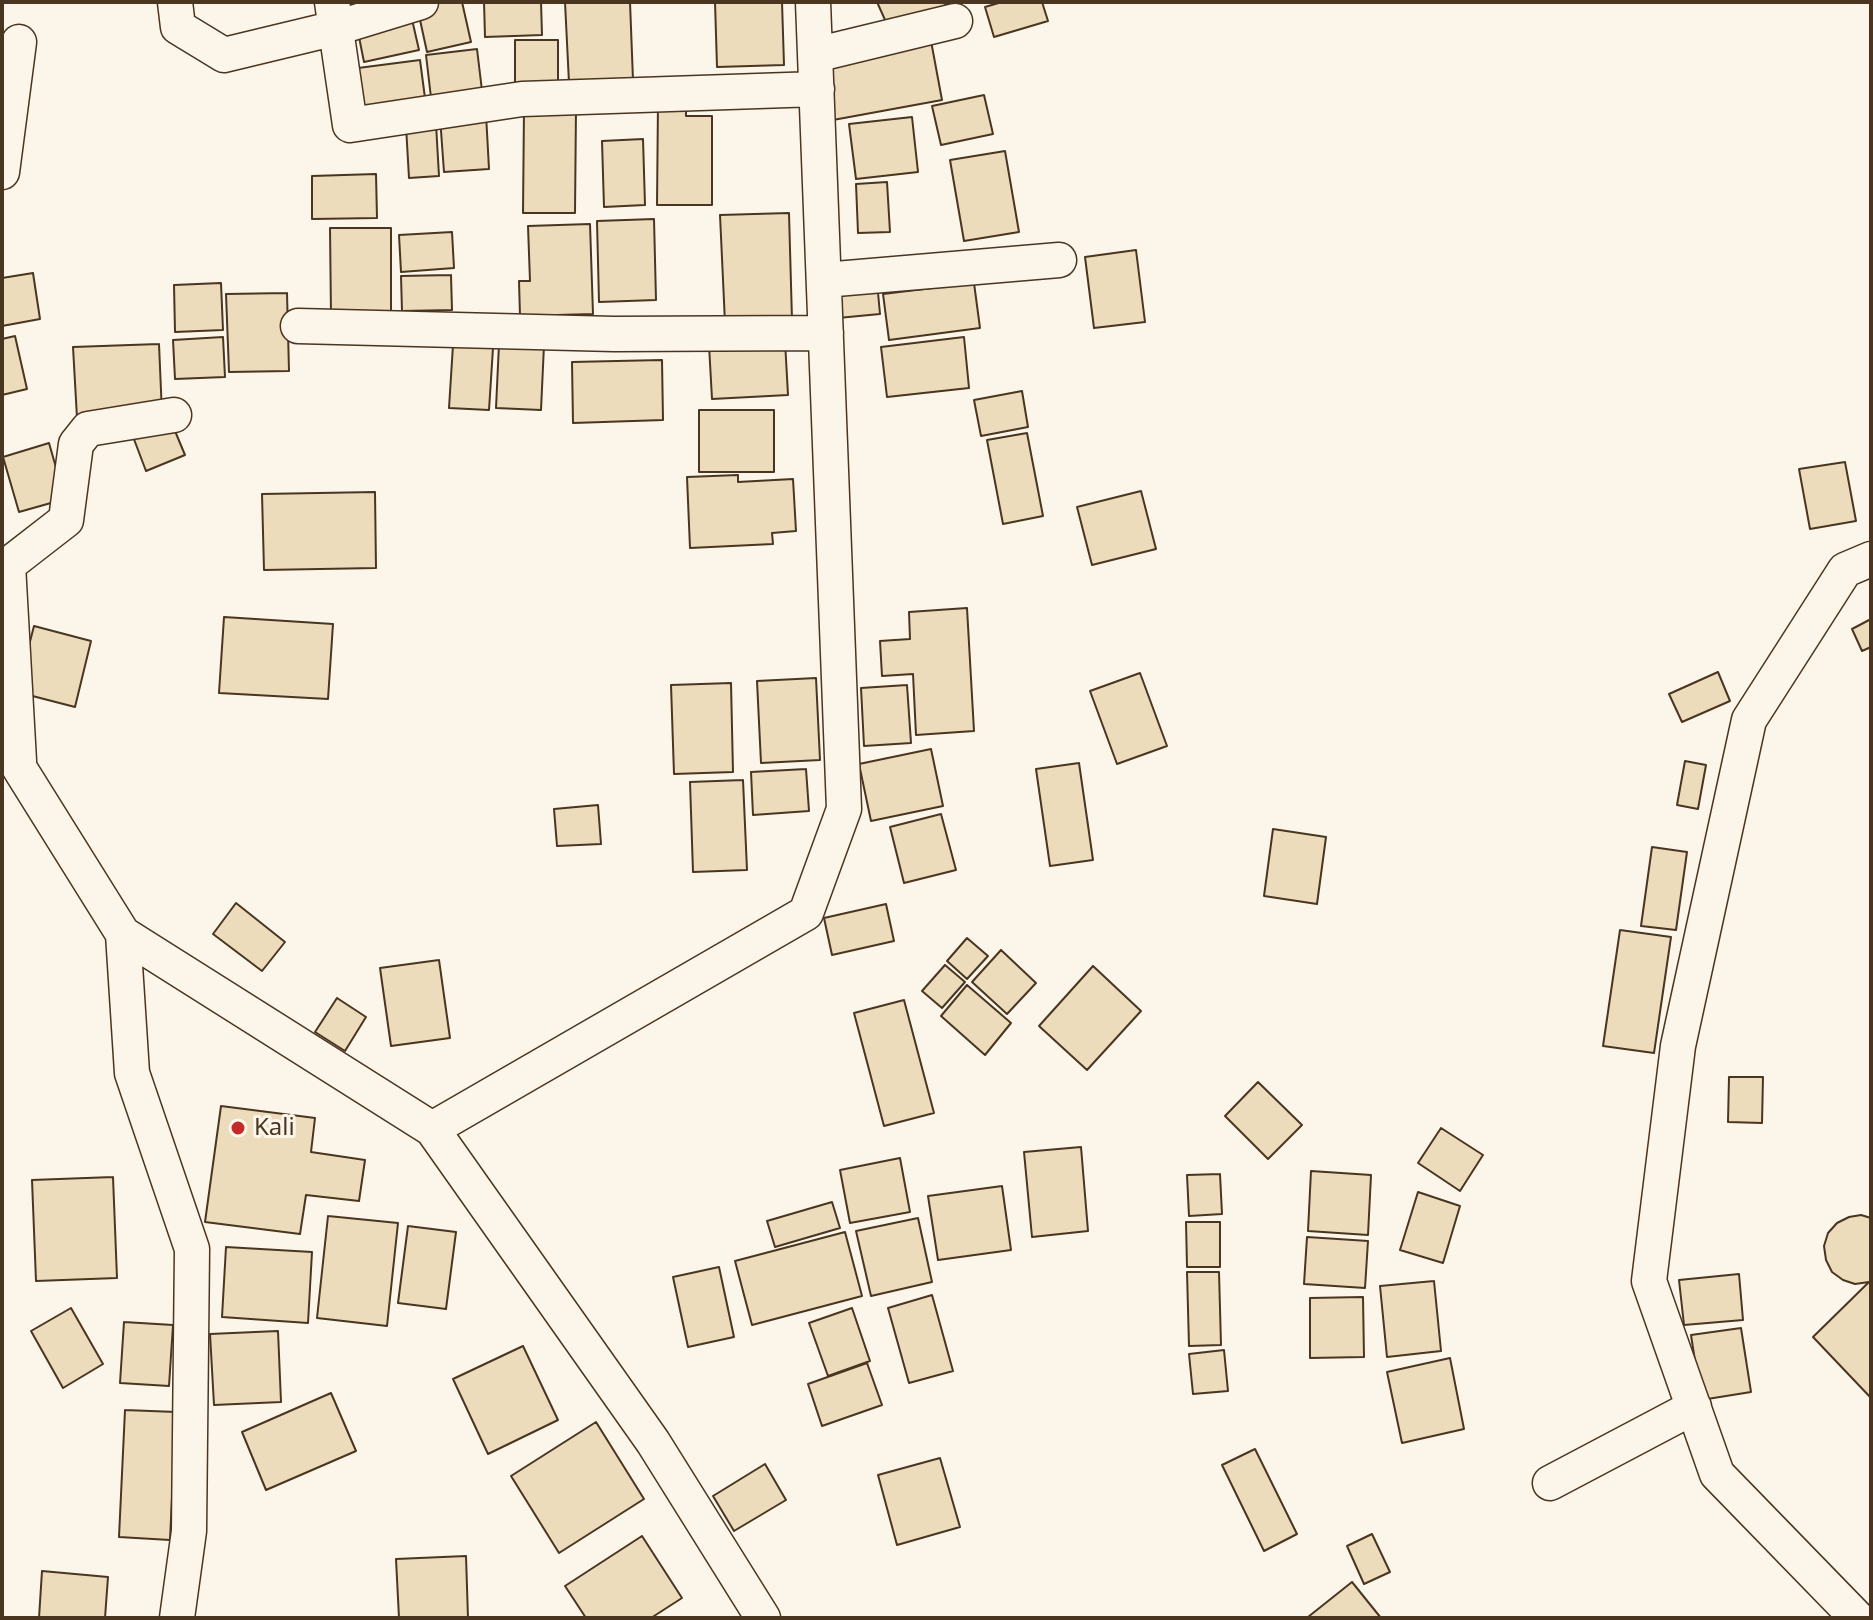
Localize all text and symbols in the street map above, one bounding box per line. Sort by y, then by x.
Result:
place label: Kali [254,1114,295,1142]
marker: Kali [229,1119,247,1137]

